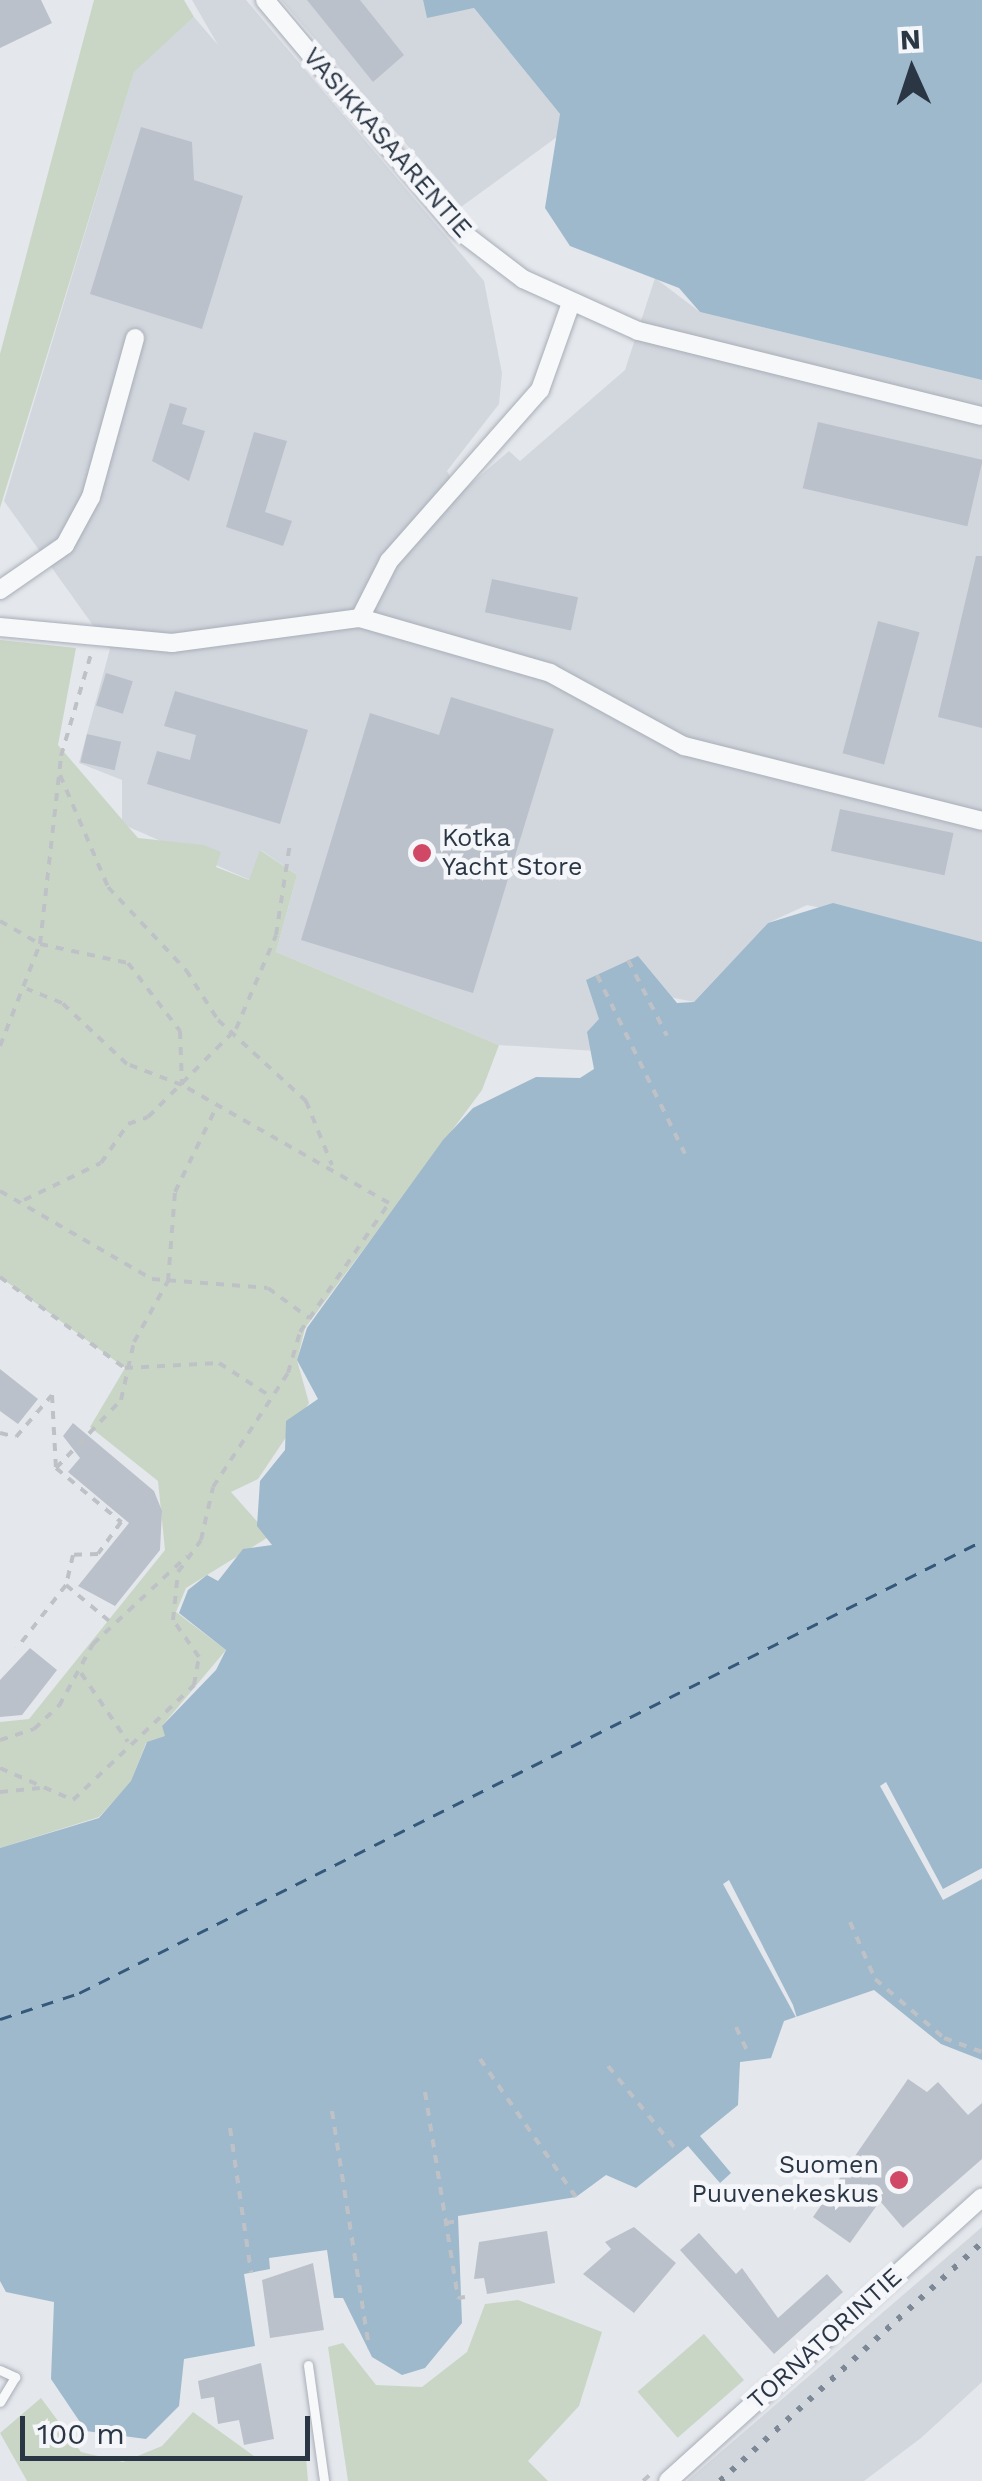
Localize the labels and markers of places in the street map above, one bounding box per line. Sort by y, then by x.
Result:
place label: Kotka Yacht Store [442,824,582,883]
marker: Kotka Yacht Store [411,842,433,864]
place label: Suomen Puuvenekeskus [691,2151,879,2210]
marker: Suomen Puuvenekeskus [888,2169,910,2191]

